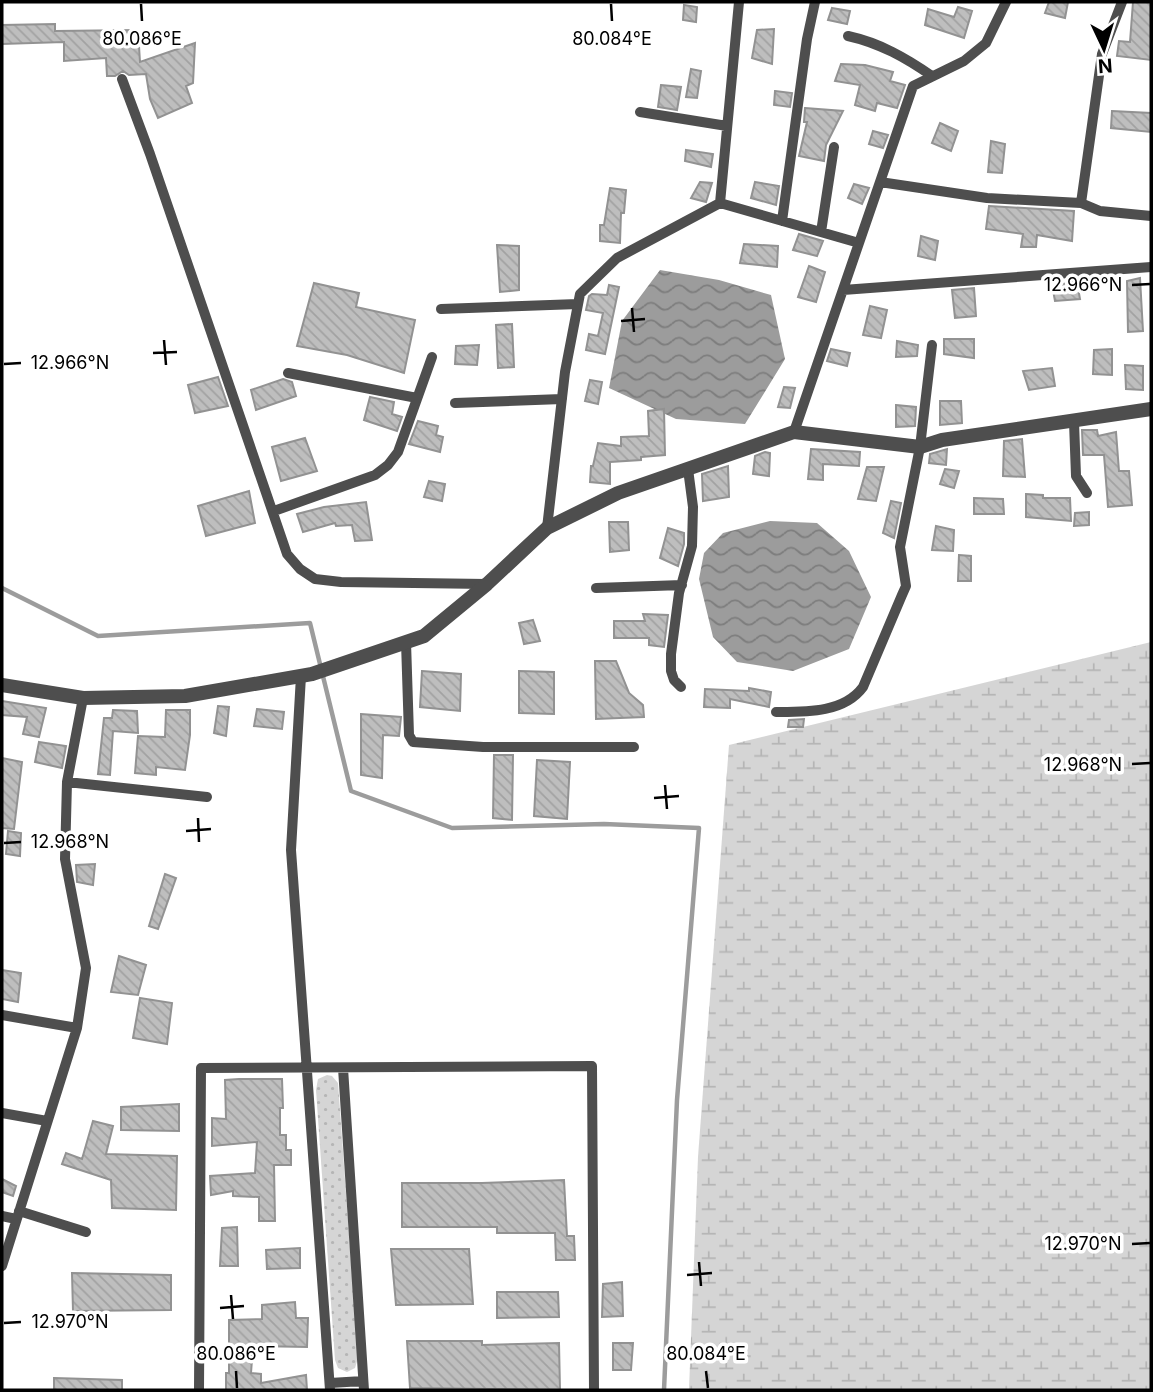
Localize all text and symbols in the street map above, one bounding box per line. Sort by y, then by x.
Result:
north arrow [1069,14,1139,84]
text: 80.086°E [102,28,182,49]
text: 80.084°E [572,28,652,49]
text: N [1097,53,1113,77]
text: 12.966°N [1044,274,1122,295]
text: 12.966°N [31,352,109,373]
text: 12.968°N [1044,754,1122,775]
text: 12.968°N [31,831,109,852]
text: 12.970°N [1044,1233,1122,1254]
text: 12.970°N [31,1311,109,1332]
text: 80.086°E [196,1343,276,1364]
text: 80.084°E [666,1343,746,1364]

